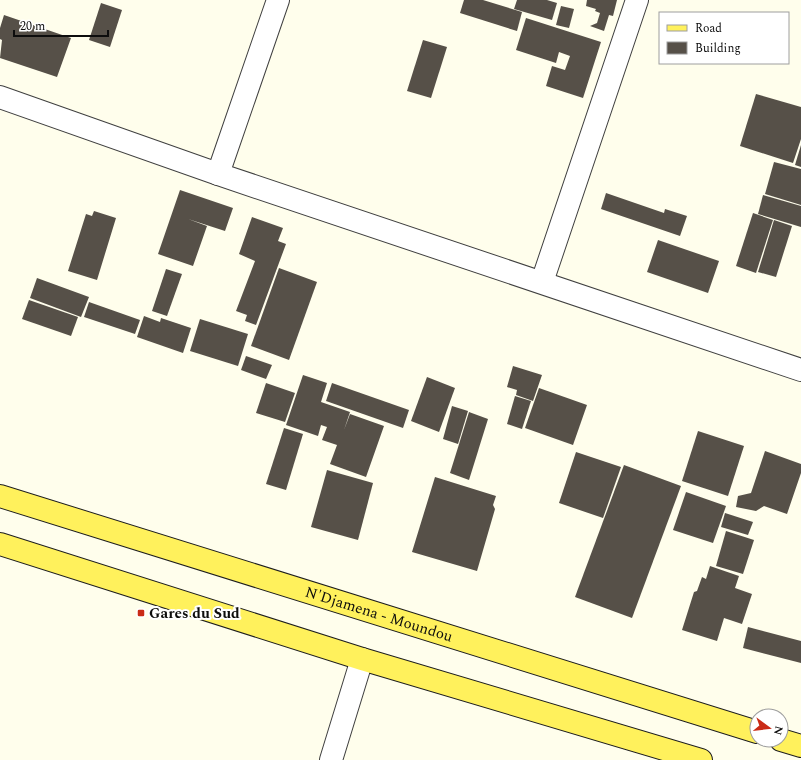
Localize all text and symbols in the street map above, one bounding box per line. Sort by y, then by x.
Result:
scale bar [14,12,108,38]
legend [659,12,789,64]
text: 20 m [20,17,45,36]
text: Road [695,19,722,38]
text: Building [695,39,741,58]
street label: N'Djamena - Moundou [302,580,456,648]
place label: Gares du Sud [149,602,240,625]
marker: Gares du Sud [136,608,146,618]
north arrow [749,708,789,748]
text: N [769,724,788,737]

